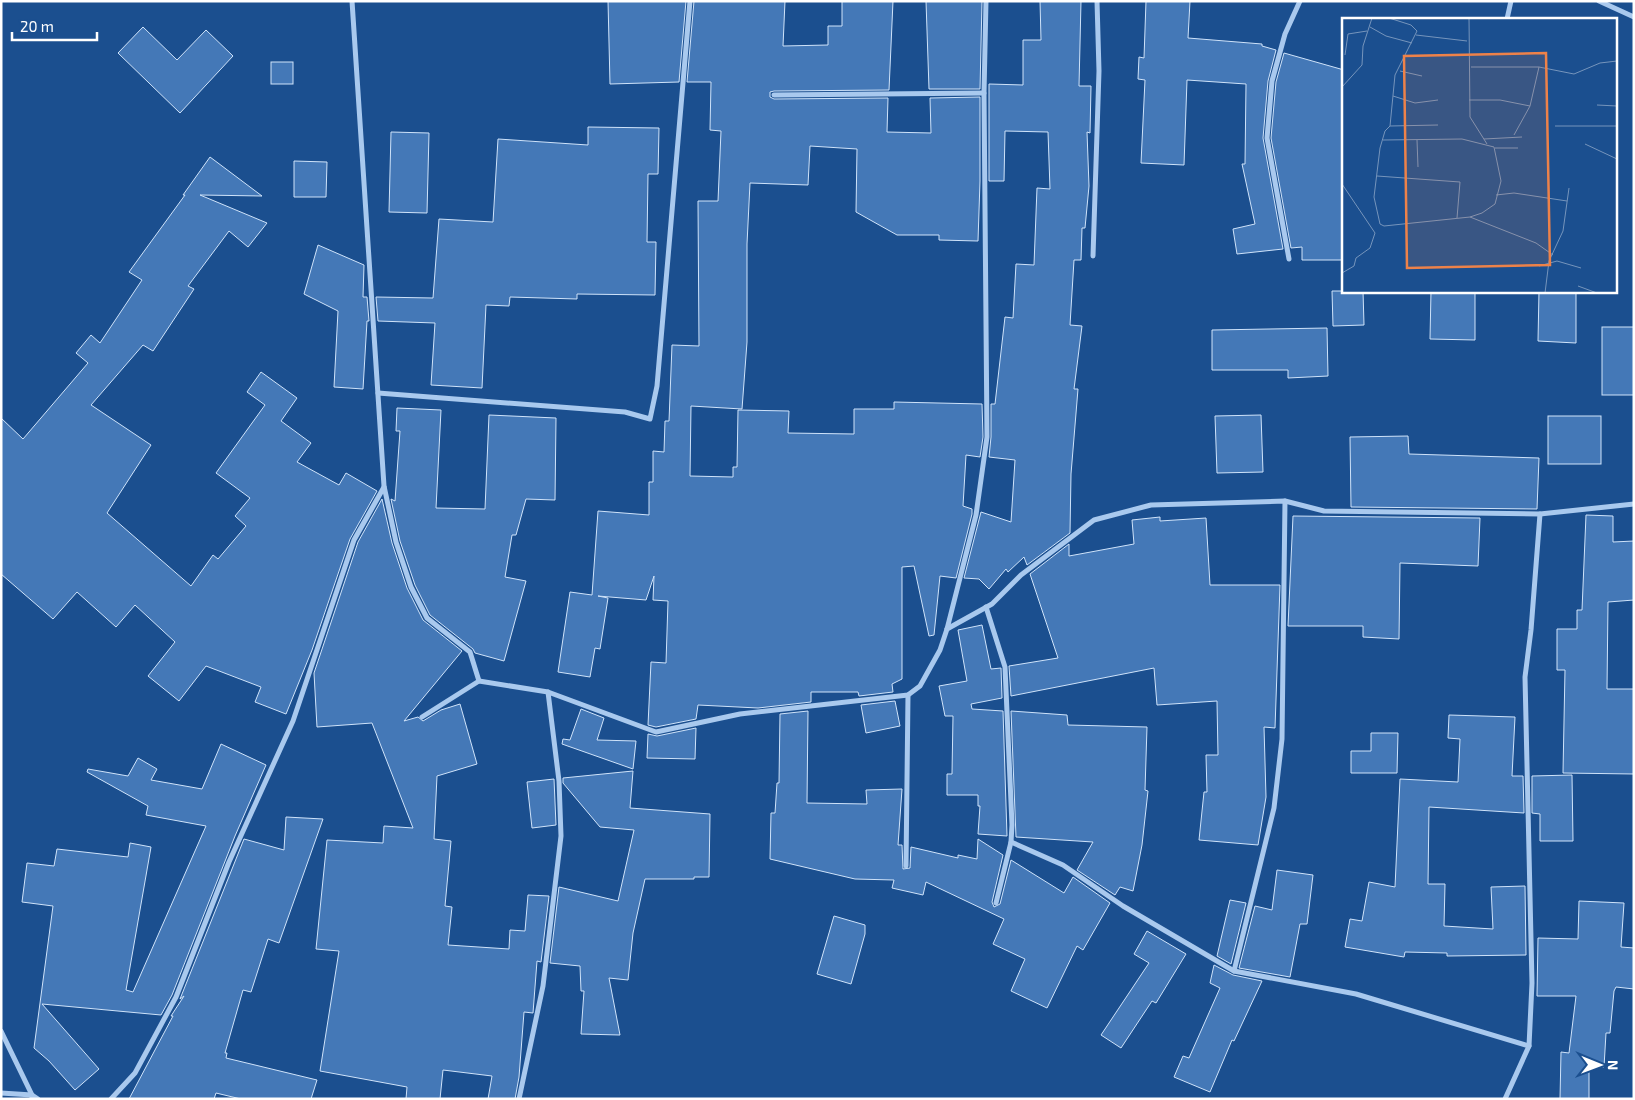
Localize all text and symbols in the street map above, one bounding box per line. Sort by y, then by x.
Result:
scale bar [12,10,98,42]
text: 20 m [20,17,54,35]
inset map [1342,18,1618,292]
north arrow [1575,1040,1625,1090]
text: N [1605,1060,1622,1070]

